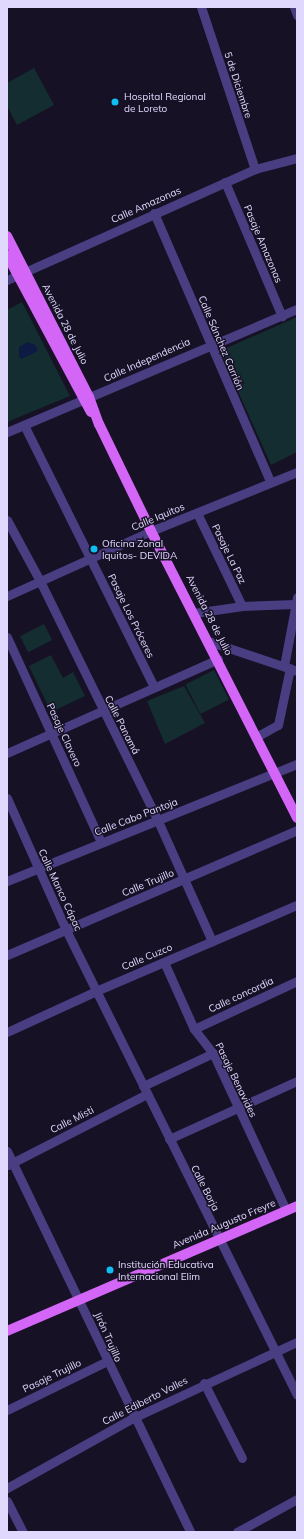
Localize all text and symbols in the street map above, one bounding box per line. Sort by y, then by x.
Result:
street label: 5 de Diciembre [222,50,254,120]
place label: Hospital Regional de Loreto [124,90,206,114]
marker: Hospital Regional de Loreto [109,96,121,108]
street label: Calle Amazonas [109,184,183,226]
street label: Pasaje Amazonas [241,203,285,285]
street label: Avenida 28 de Julio [39,282,91,366]
street label: Calle Sánchez Carrión [196,294,246,392]
street label: Calle Independencia [102,336,192,384]
street label: Calle Iquitos [130,500,186,534]
street label: Pasaje La Paz [209,522,249,586]
place label: Oficina Zonal Iquitos- DEVIDA [102,537,177,560]
marker: Oficina Zonal Iquitos- DEVIDA [89,544,99,554]
street label: Pasaje Los Próceres [105,572,157,660]
street label: Avenida 28 de Julio [183,573,235,657]
street label: Calle Panamá [102,694,142,756]
street label: Pasaje Clavero [44,701,84,769]
street label: Calle Cabo Pantoja [93,796,179,838]
street label: Calle Manco Cápac [36,847,84,933]
street label: Calle Trujillo [120,867,176,899]
street label: Calle Cuzco [120,941,174,973]
street label: Calle concordia [207,975,275,1015]
street label: Pasaje Benavides [213,1041,259,1119]
street label: Calle Misti [48,1104,96,1136]
street label: Calle Borja [188,1163,222,1213]
street label: Avenida Augusto Freyre [171,1197,277,1251]
place label: Institución Educativa Internacional Elim [118,1258,214,1282]
marker: Institución Educativa Internacional Elim [105,1265,115,1275]
street label: Jirón Trujillo [92,1310,124,1364]
street label: Pasaje Trujillo [21,1357,83,1395]
street label: Calle Ediberto Valles [100,1374,190,1428]

